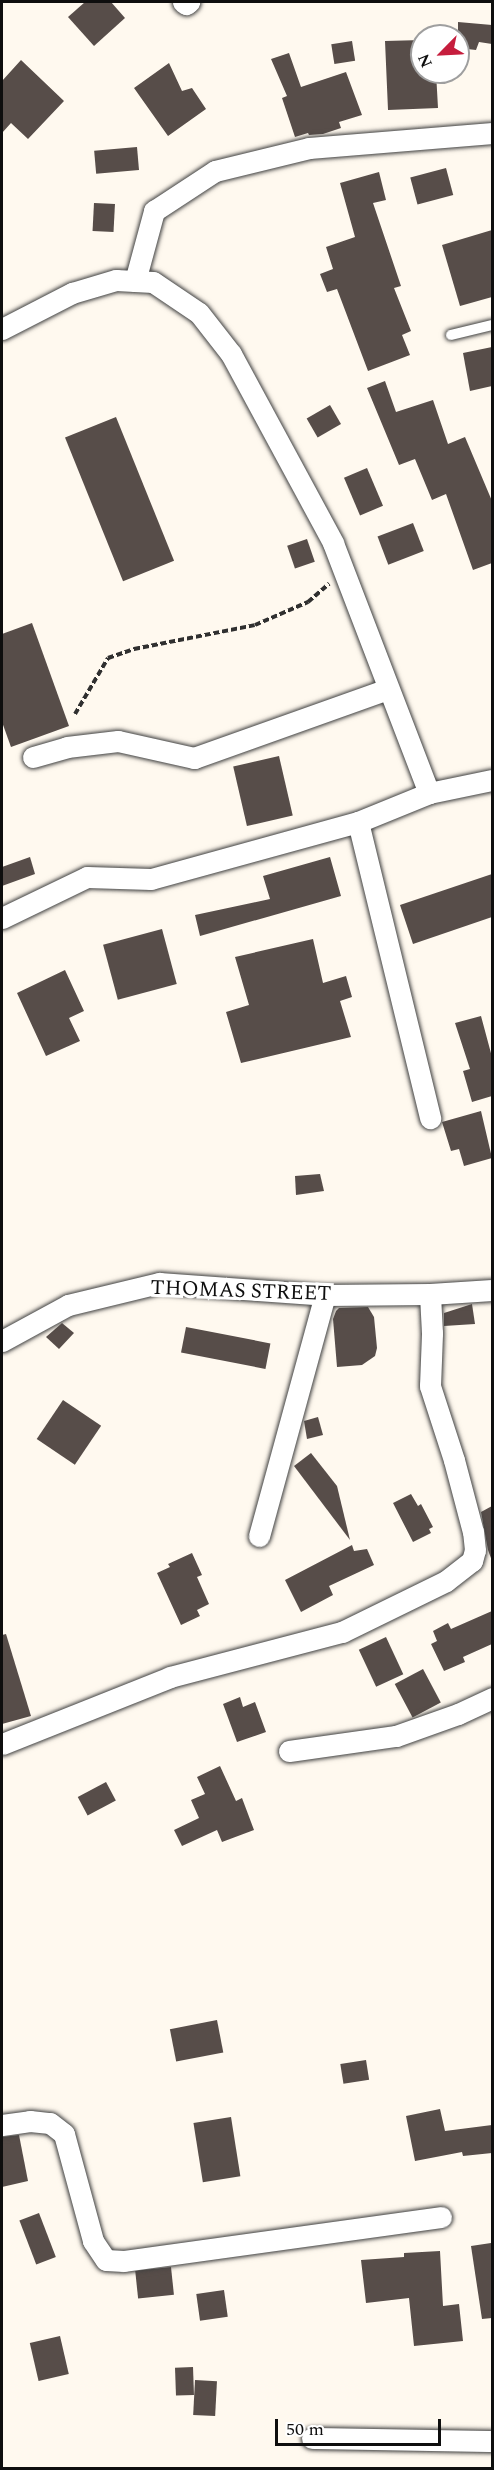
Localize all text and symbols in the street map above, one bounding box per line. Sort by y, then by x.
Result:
north arrow [410,24,470,84]
text: N [412,50,439,71]
street label: THOMAS STREET [150,1275,332,1307]
scale bar [278,2407,444,2445]
text: 50 m [286,2416,324,2443]

